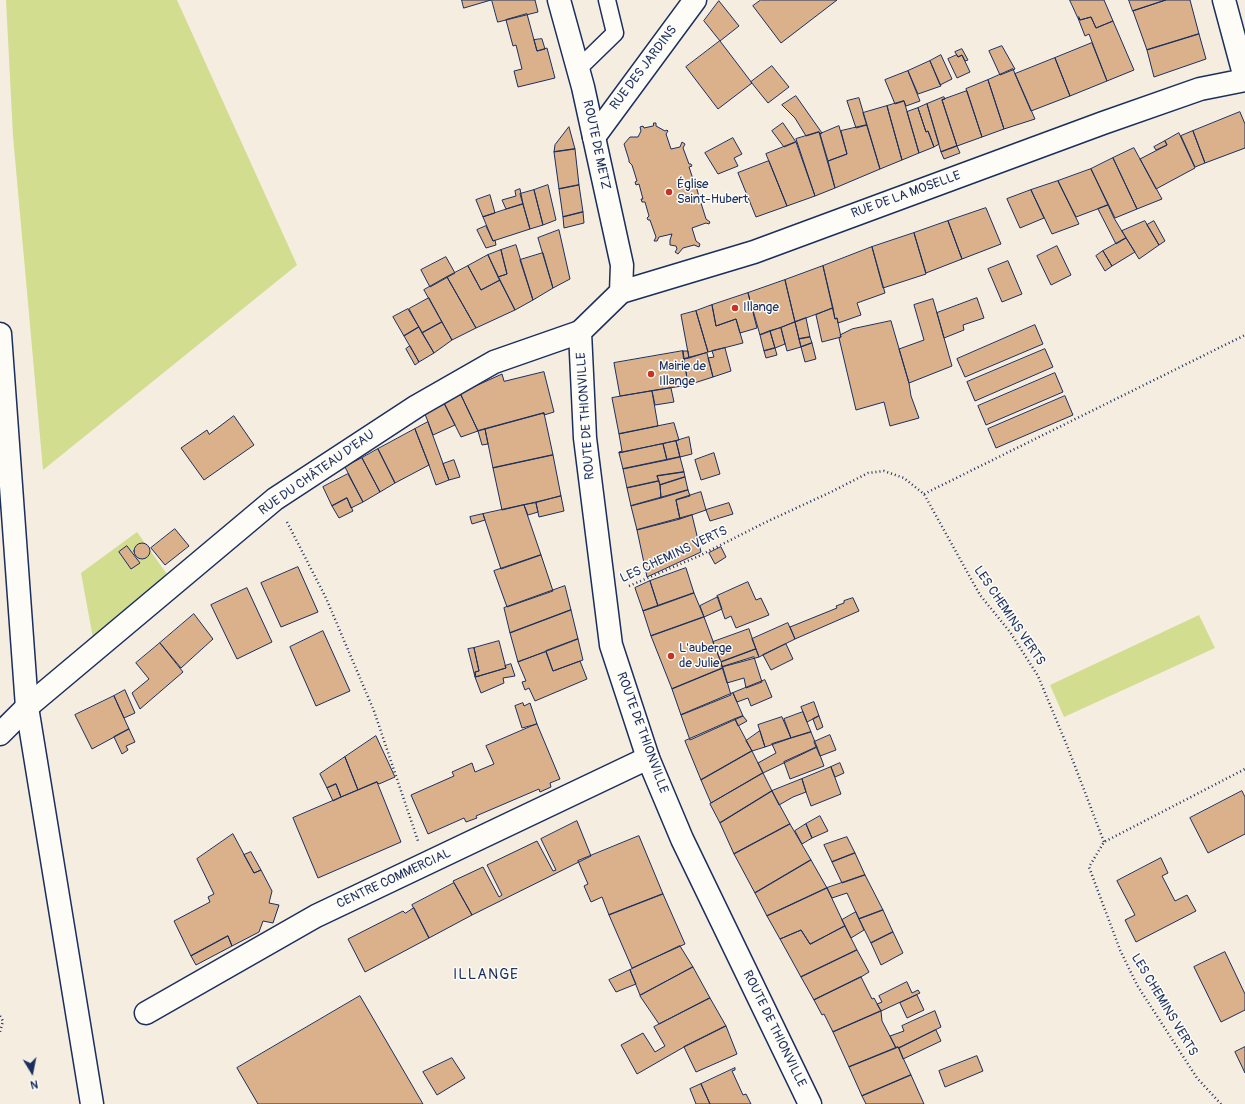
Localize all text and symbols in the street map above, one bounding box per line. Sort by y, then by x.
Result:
street label: RUE DES JARDINS [607,23,681,113]
street label: ROUTE DE METZ [579,99,613,191]
street label: RUE DE LA MOSELLE [849,168,963,222]
place label: Église Saint-Hubert [677,177,748,208]
marker: Église Saint-Hubert [664,187,674,197]
place label: Illange [743,300,779,316]
marker: Illange [730,303,740,313]
street label: ROUTE DE THIONVILLE [574,352,598,480]
place label: Mairie de Illange [659,359,706,390]
marker: Mairie de Illange [646,369,656,379]
street label: RUE DU CHÂTEAU D'EAU [256,427,378,519]
street label: LES CHEMINS VERTS [618,523,730,587]
street label: LES CHEMINS VERTS [970,563,1048,669]
place label: L'auberge de Julie [679,641,732,672]
marker: L'auberge de Julie [666,651,676,661]
street label: ROUTE DE THIONVILLE [613,670,671,796]
street label: CENTRE COMMERCIAL [334,846,454,912]
street label: LES CHEMINS VERTS [1127,951,1201,1059]
district label: ILLANGE [453,966,519,984]
street label: ROUTE DE THIONVILLE [739,968,809,1090]
north arrow [12,1052,52,1092]
text: N [29,1077,39,1091]

